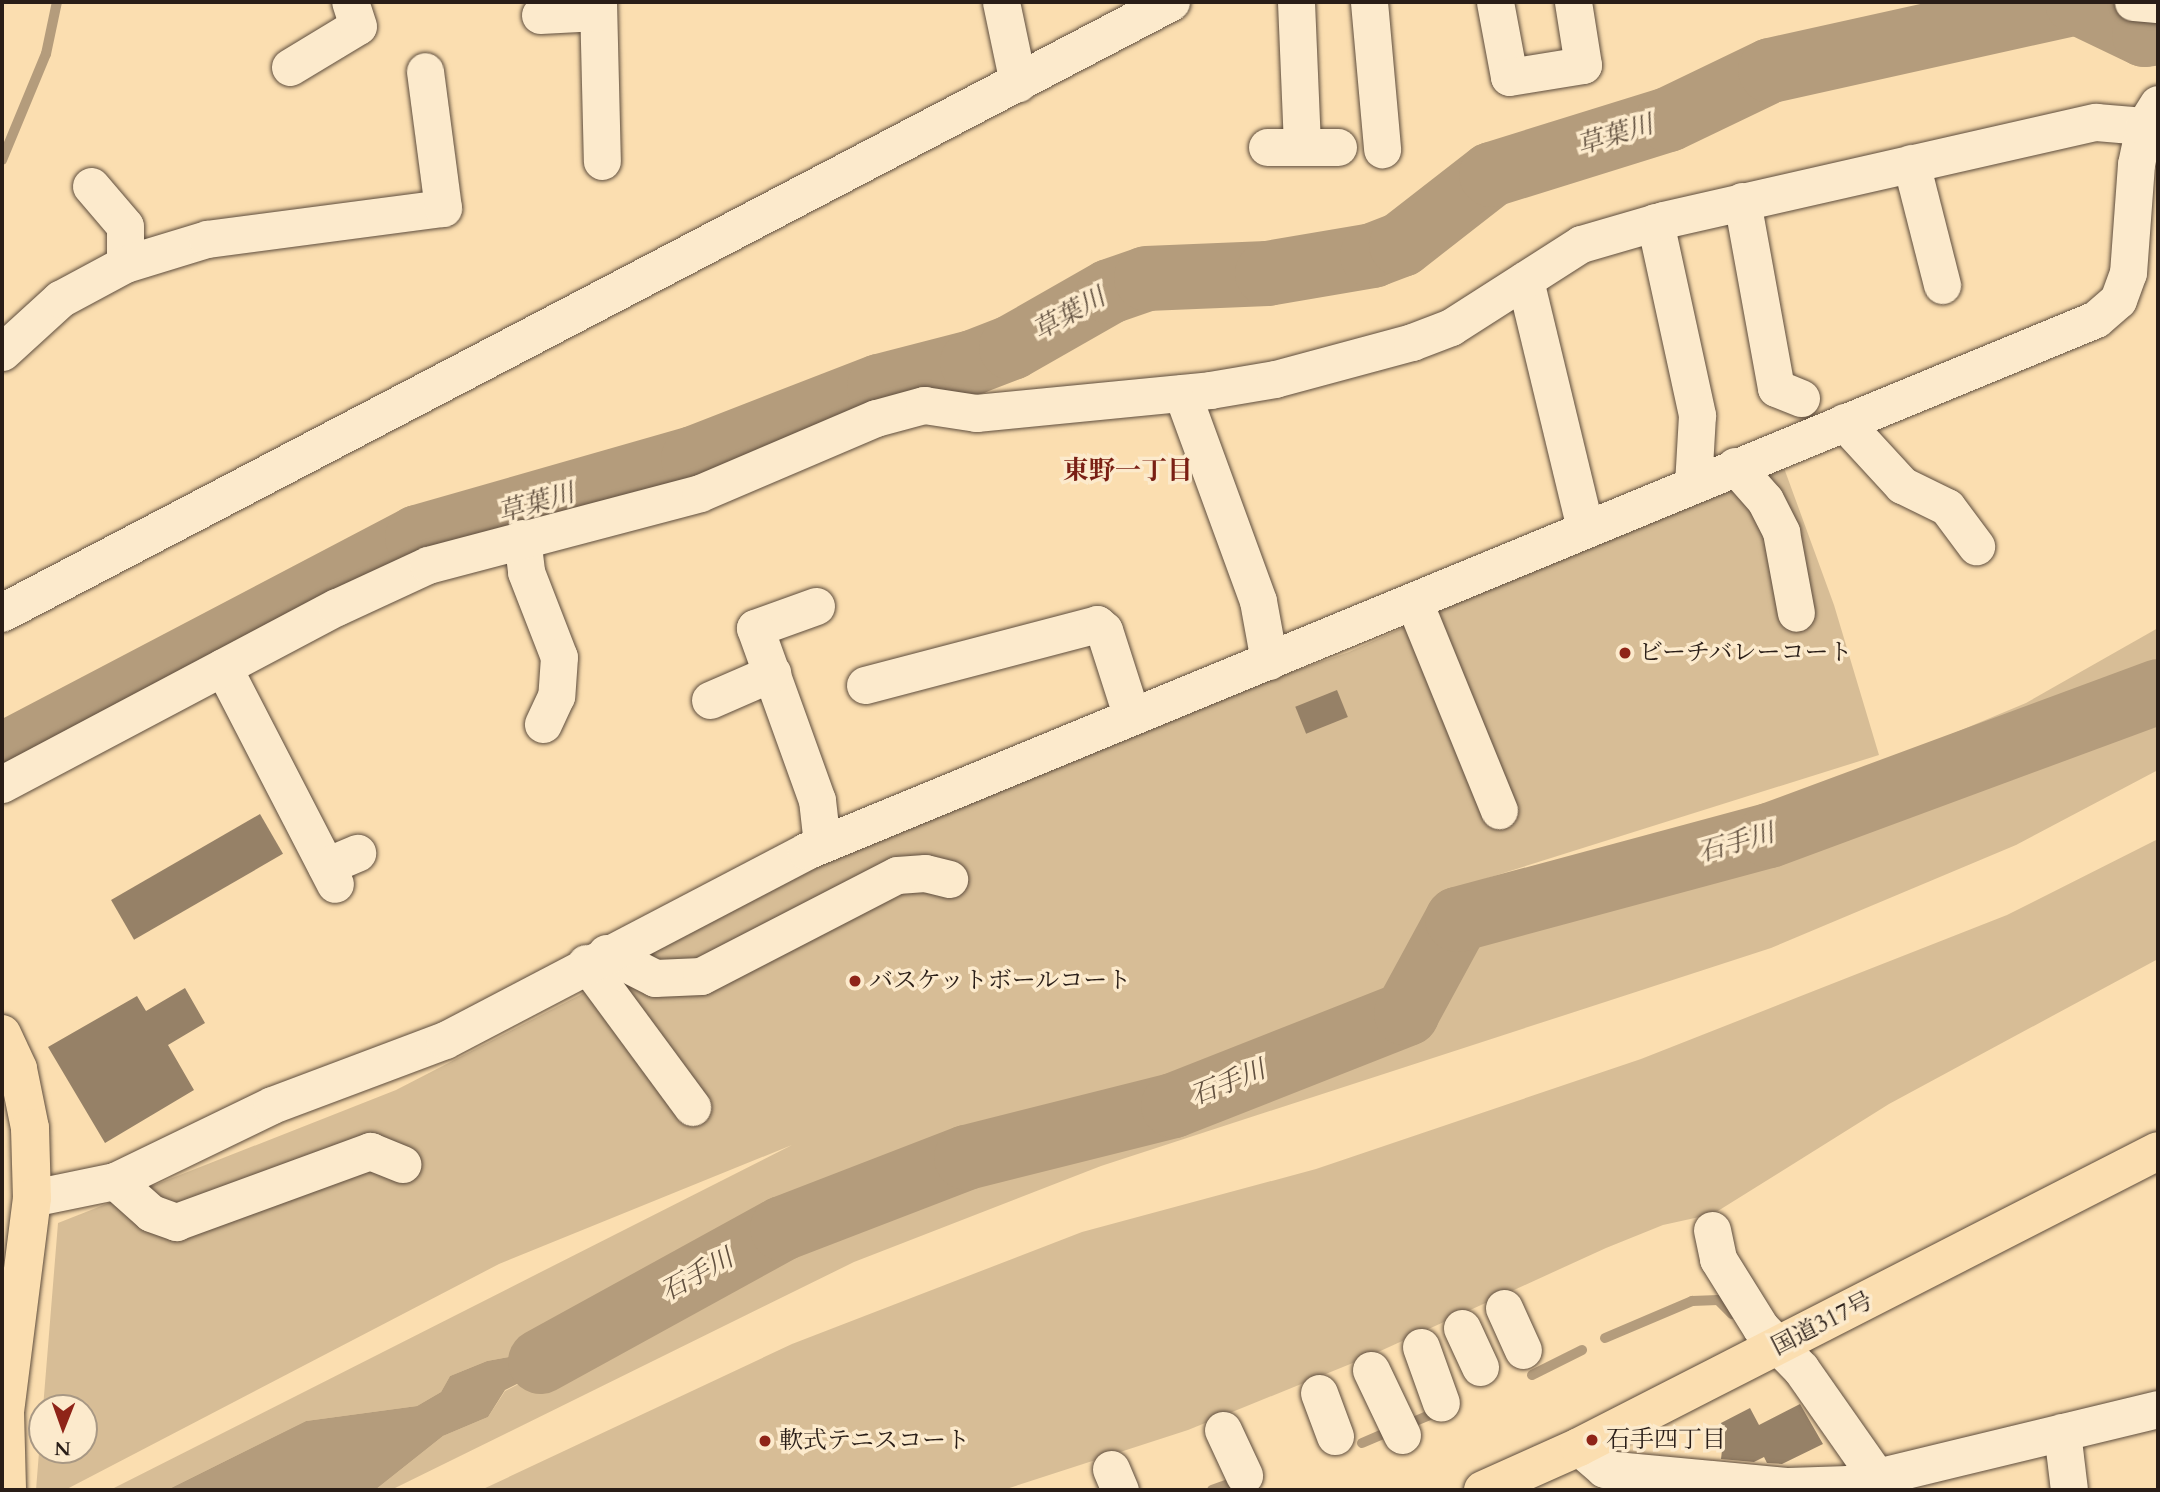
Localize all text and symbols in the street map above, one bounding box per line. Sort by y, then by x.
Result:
water label: 草葉川 [1573,109,1657,161]
water label: 草葉川 [1027,281,1111,347]
district label: 東野一丁目 [1063,455,1193,487]
water label: 草葉川 [494,477,578,529]
place label: ビーチバレーコート [1639,639,1854,667]
marker: ビーチバレーコート [1617,645,1633,661]
water label: 石手川 [1694,817,1778,869]
place label: バスケットボールコート [869,967,1133,995]
marker: バスケットボールコート [847,973,863,989]
water label: 石手川 [1186,1054,1270,1112]
water label: 石手川 [655,1242,739,1308]
street label: 国道317号 [1767,1286,1877,1362]
north arrow [28,1394,98,1464]
place label: 石手四丁目 [1606,1426,1726,1454]
place label: 軟式テニスコート [779,1427,971,1455]
marker: 石手四丁目 [1584,1432,1600,1448]
marker: 軟式テニスコート [757,1433,773,1449]
text: N [54,1435,71,1461]

